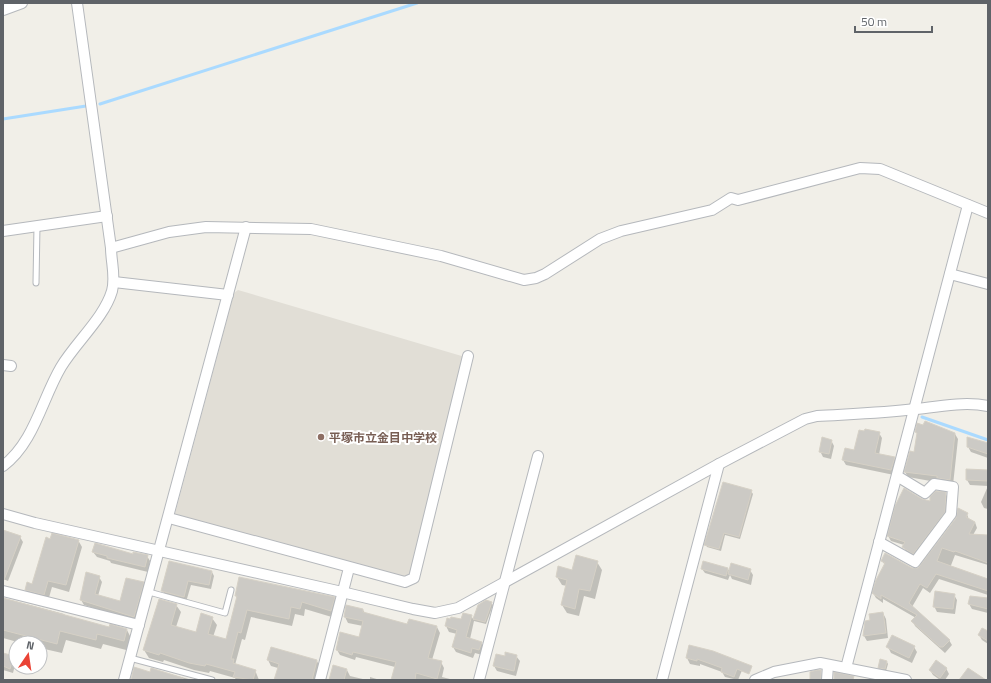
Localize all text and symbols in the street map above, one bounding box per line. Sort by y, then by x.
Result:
scale bar [855,8,932,34]
text: 50 m [861,12,887,31]
place label: 平塚市立金目中学校 [329,428,437,447]
marker: 平塚市立金目中学校 [316,432,326,442]
north arrow [8,635,48,675]
text: N [25,637,36,654]

